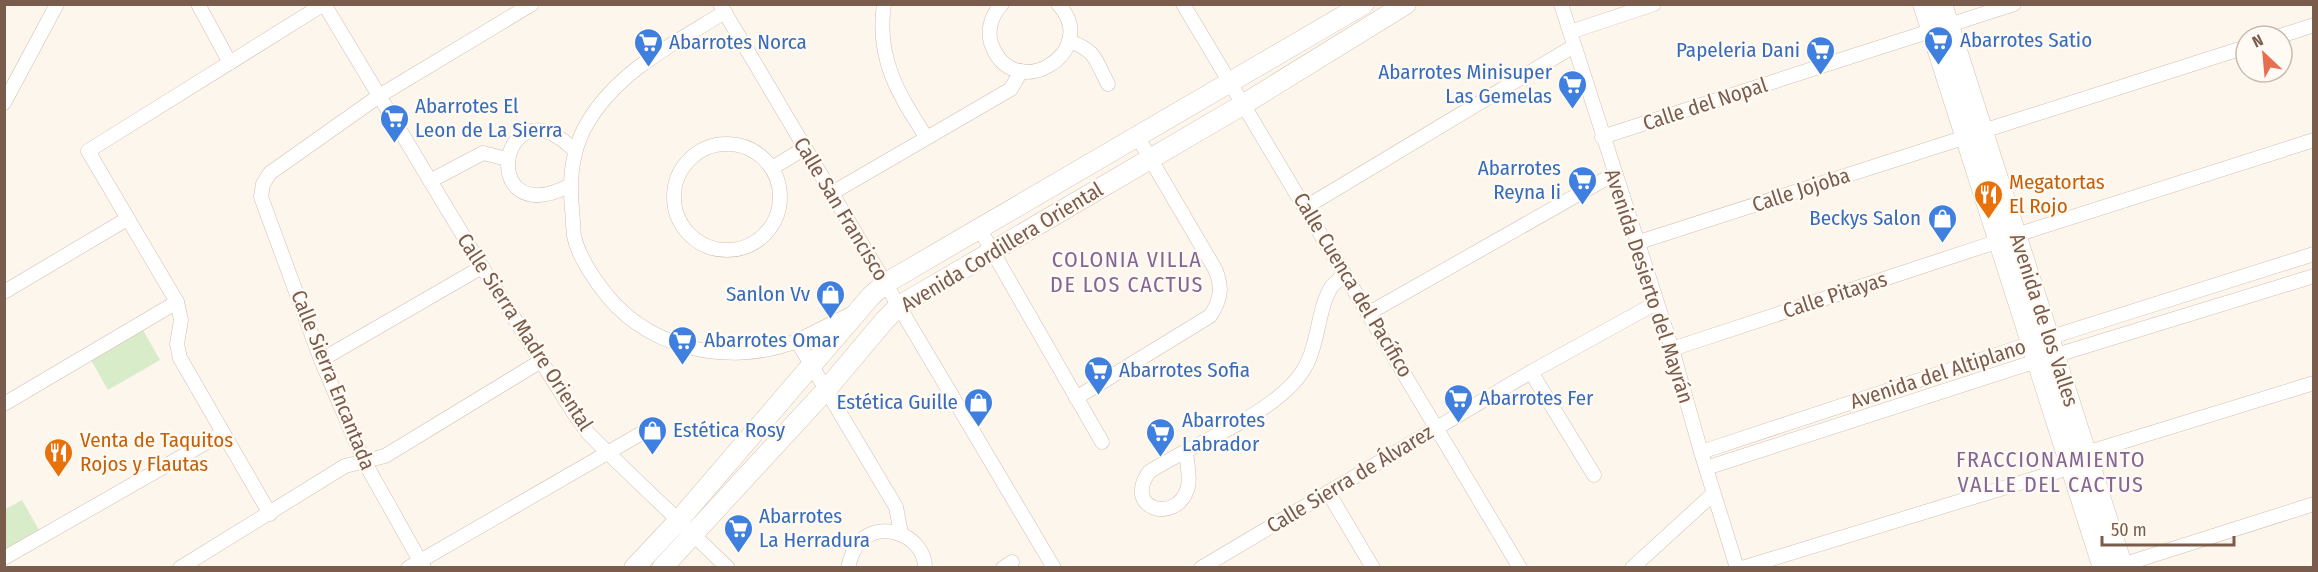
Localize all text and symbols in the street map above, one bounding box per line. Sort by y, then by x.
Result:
supermarket icon: Abarrotes Satio [1923,24,1955,66]
north arrow [2234,24,2294,84]
supermarket icon: Abarrotes Norca [632,26,664,68]
place label: Abarrotes Satio [1960,27,2092,53]
place label: Abarrotes Norca [669,29,807,55]
text: N [2249,30,2266,52]
supermarket icon: Papeleria Dani [1805,34,1837,76]
place label: Papeleria Dani [1676,37,1800,63]
place label: Abarrotes Minisuper Las Gemelas [1378,59,1553,109]
supermarket icon: Abarrotes Minisuper Las Gemelas [1557,68,1589,110]
street label: Calle del Nopal [1639,72,1771,136]
place label: Abarrotes El Leon de La Sierra [415,93,563,143]
supermarket icon: Abarrotes El Leon de La Sierra [378,102,410,144]
street label: Calle San Francisco [788,132,894,286]
place label: Abarrotes Reyna Ii [1478,155,1561,205]
street label: Calle Jojoba [1749,162,1853,218]
supermarket icon: Abarrotes Reyna Ii [1566,164,1598,206]
street label: Avenida Desierto del Mayrán [1599,165,1699,407]
place label: Megatortas El Rojo [2009,169,2105,219]
street label: Avenida Cordillera Oriental [896,176,1108,318]
restaurant icon: Megatortas El Rojo [1972,178,2004,220]
street label: Calle Cuenca del Pacífico [1288,188,1418,382]
shop icon: Beckys Salon [1926,202,1958,244]
place label: Beckys Salon [1809,205,1921,231]
street label: Calle Sierra Madre Oriental [451,228,599,436]
street label: Avenida de los Valles [2004,230,2084,410]
district label: COLONIA VILLA DE LOS CACTUS [1050,246,1204,298]
street label: Calle Pitayas [1780,266,1890,324]
shop icon: Sanlon Vv [815,278,847,320]
place label: Sanlon Vv [726,281,811,307]
street label: Calle Sierra Encantada [285,286,381,474]
supermarket icon: Abarrotes Omar [667,324,699,366]
place label: Abarrotes Omar [704,327,840,353]
street label: Avenida del Altiplano [1847,333,2029,415]
supermarket icon: Abarrotes Sofia [1082,354,1114,396]
place label: Abarrotes Sofia [1119,357,1250,383]
supermarket icon: Abarrotes Fer [1442,382,1474,424]
place label: Abarrotes Fer [1479,385,1594,411]
shop icon: Estética Guille [963,386,995,428]
place label: Estética Guille [837,389,958,415]
place label: Abarrotes Labrador [1182,407,1265,457]
shop icon: Estética Rosy [636,414,668,456]
supermarket icon: Abarrotes Labrador [1145,416,1177,458]
place label: Estética Rosy [673,417,786,443]
street label: Calle Sierra de Álvarez [1262,419,1438,539]
place label: Venta de Taquitos Rojos y Flautas [80,427,233,477]
restaurant icon: Venta de Taquitos Rojos y Flautas [43,436,75,478]
district label: FRACCIONAMIENTO VALLE DEL CACTUS [1956,446,2146,498]
place label: Abarrotes La Herradura [759,503,870,553]
scale bar [2102,509,2234,547]
supermarket icon: Abarrotes La Herradura [722,512,754,554]
text: 50 m [2111,519,2147,541]

